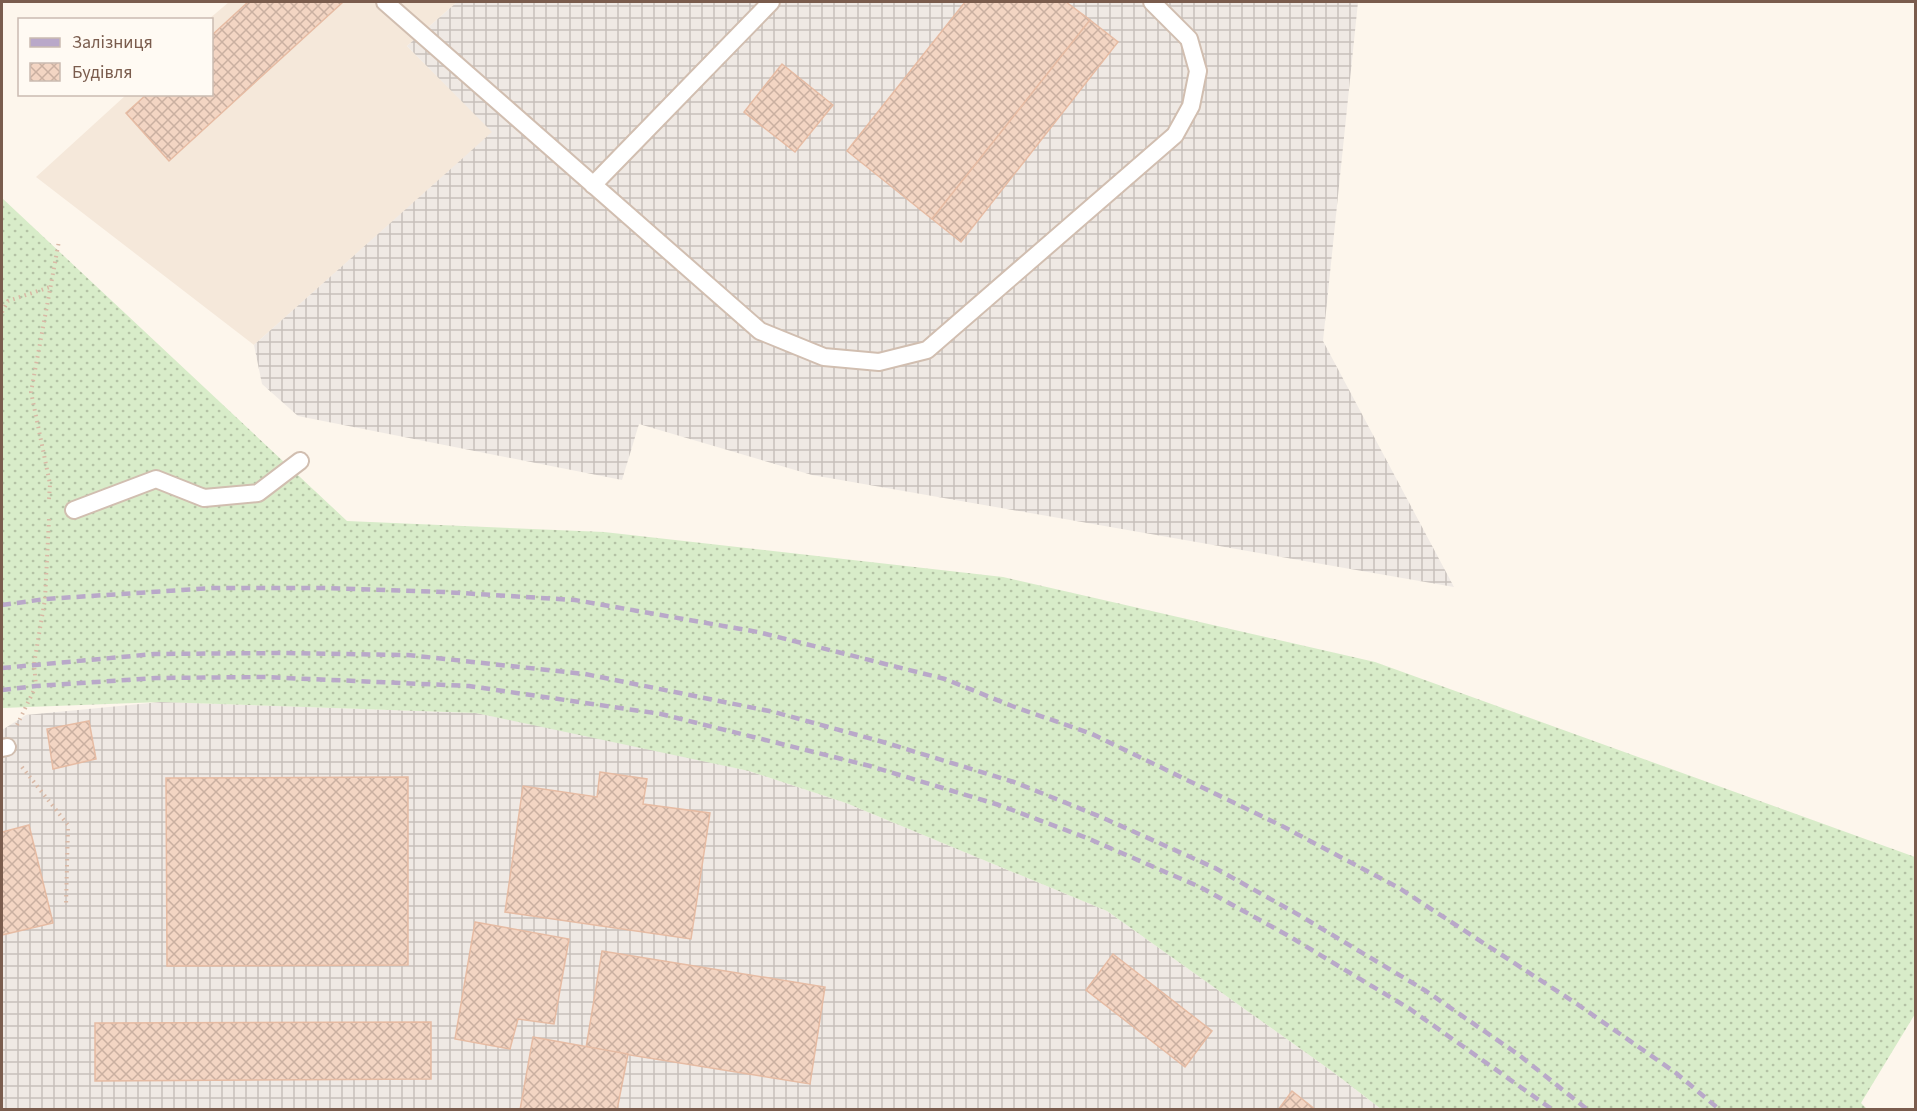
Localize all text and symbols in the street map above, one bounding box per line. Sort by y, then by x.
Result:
legend [18,18,213,96]
text: Залізниця [72,30,153,55]
text: Будівля [72,60,132,85]

